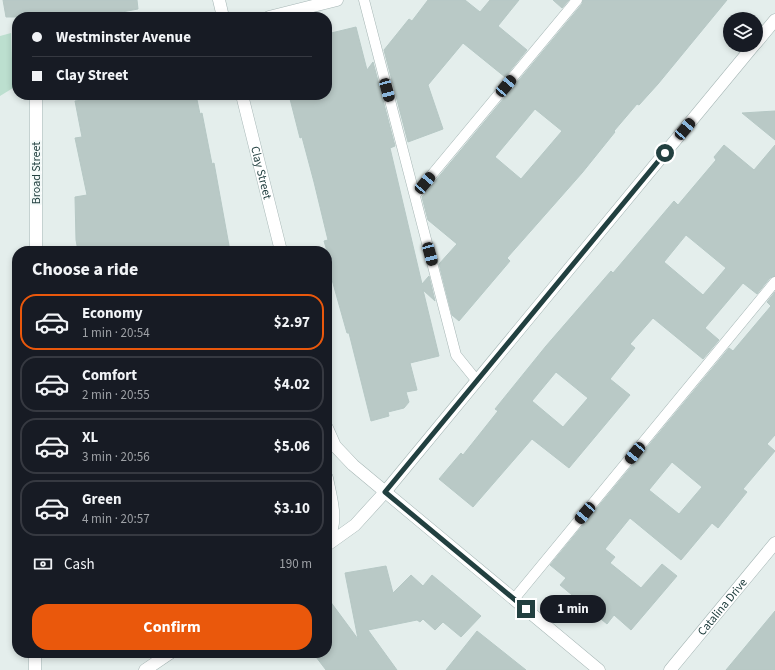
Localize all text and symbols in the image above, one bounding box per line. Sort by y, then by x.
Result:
map controls [723,12,763,52]
button: layers [723,12,763,52]
text: Westminster Avenue [56,27,191,48]
text: Clay Street [56,65,128,86]
car [494,73,518,99]
car [378,77,396,103]
car [673,116,697,142]
street label: Broad Street [28,142,45,204]
street label: Clay Street [247,144,276,201]
route start [656,144,674,162]
car [413,170,437,196]
car [421,241,439,267]
text: Choose a ride [32,257,138,282]
text: Economy [82,303,143,324]
icon: car [34,304,70,340]
text: $2.97 [274,312,310,333]
text: 1 min · 20:54 [82,324,150,342]
text: Comfort [82,365,137,386]
icon: car [34,366,70,402]
text: $4.02 [274,374,310,395]
text: 2 min · 20:55 [82,386,150,404]
text: XL [82,427,98,448]
icon: car [34,428,70,464]
text: $5.06 [274,436,310,457]
car [623,440,647,466]
text: 3 min · 20:56 [82,448,150,466]
text: Green [82,489,122,510]
icon: car [34,490,70,526]
text: $3.10 [274,498,310,519]
car [573,500,597,526]
text: 4 min · 20:57 [82,510,150,528]
icon: cash [32,553,54,575]
text: Cash [64,554,95,575]
text: 190 m [279,555,312,573]
street label: Catalina Drive [693,574,751,639]
callout: 1 min [540,595,606,623]
route end [517,600,535,618]
text: 1 min [557,600,589,618]
button: Confirm [32,604,312,650]

